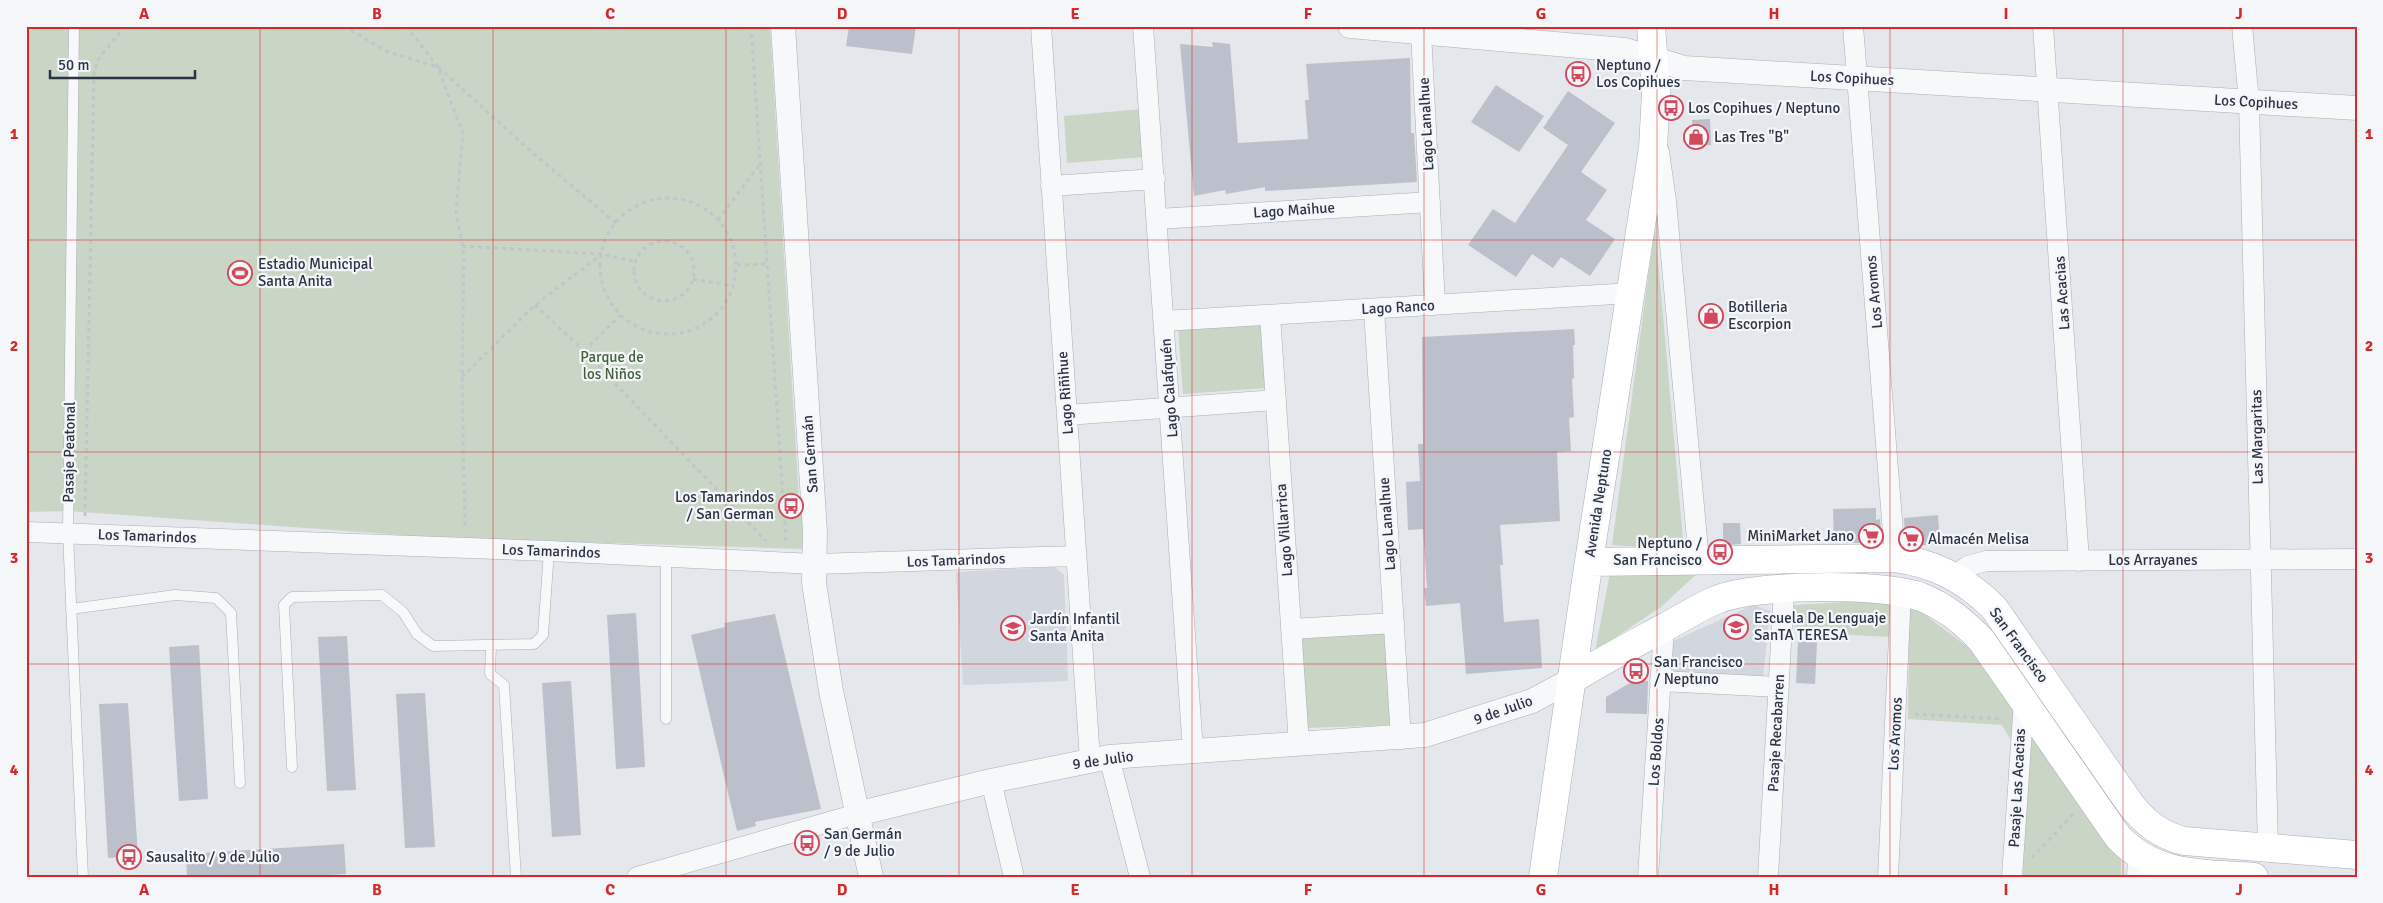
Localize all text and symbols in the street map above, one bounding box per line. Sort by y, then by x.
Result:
text: A [139,4,150,24]
text: B [372,4,382,24]
text: C [605,4,615,24]
text: D [837,4,848,24]
text: E [1070,4,1080,24]
text: F [1304,4,1313,24]
text: G [1536,4,1546,24]
text: H [1769,4,1779,24]
text: I [2003,4,2009,24]
text: J [2235,4,2243,24]
scale bar [50,48,195,80]
text: 50 m [58,56,89,74]
place label: Neptuno / Los Copihues [1596,56,1681,91]
bus stop icon: Neptuno / Los Copihues [1565,61,1591,87]
street label: Los Copihues [1809,67,1895,89]
street label: Lago Lanalhue [1415,77,1437,171]
street label: Los Copihues [2213,91,2299,113]
bus stop icon: Los Copihues / Neptuno [1658,95,1684,121]
place label: Los Copihues / Neptuno [1688,99,1840,117]
text: 1 [10,124,19,144]
shop icon: Las Tres "B" [1683,124,1709,150]
text: 1 [2365,124,2374,144]
place label: Las Tres "B" [1714,128,1789,146]
street label: Lago Maihue [1253,198,1335,222]
street label: Los Aromos [1862,254,1886,329]
place label: Estadio Municipal Santa Anita [258,255,373,290]
street label: Las Acacias [2050,255,2074,331]
sports icon: Estadio Municipal Santa Anita [227,260,253,286]
street label: Lago Ranco [1361,296,1435,318]
place label: Botilleria Escorpion [1728,298,1791,333]
shop icon: Botilleria Escorpion [1698,303,1724,329]
text: 2 [10,336,18,356]
text: 2 [2365,336,2373,356]
street label: Lago Calafquén [1157,338,1181,438]
park label: Parque de los Niños [580,348,644,383]
street label: Lago Riñihue [1053,351,1077,435]
street label: Las Margaritas [2247,389,2267,485]
street label: Pasaje Peatonal [59,401,79,503]
street label: San Germán [798,415,822,493]
street label: Avenida Neptuno [1581,447,1615,558]
street label: Lago Lanalhue [1375,477,1399,571]
street label: Lago Villarrica [1272,483,1296,577]
place label: Los Tamarindos / San German [675,488,774,523]
bus stop icon: Los Tamarindos / San German [778,493,804,519]
supermarket icon: MiniMarket Jano [1858,523,1884,549]
street label: Los Tamarindos [97,525,197,547]
supermarket icon: Almacén Melisa [1898,526,1924,552]
place label: MiniMarket Jano [1747,527,1854,545]
place label: Almacén Melisa [1928,530,2029,548]
place label: Neptuno / San Francisco [1613,534,1703,569]
bus stop icon: Neptuno / San Francisco [1707,539,1733,565]
street label: Los Tamarindos [501,540,601,562]
text: 3 [10,548,18,568]
text: 3 [2365,548,2373,568]
street label: Los Tamarindos [906,549,1006,571]
street label: Los Arrayanes [2108,551,2198,569]
street label: San Francisco [1986,604,2052,686]
place label: Escuela De Lenguaje SanTA TERESA [1754,609,1886,644]
place label: Jardín Infantil Santa Anita [1030,610,1120,645]
school or university icon: Escuela De Lenguaje SanTA TERESA [1723,614,1749,640]
school or university icon: Jardín Infantil Santa Anita [1000,615,1026,641]
place label: San Francisco / Neptuno [1654,653,1743,688]
bus stop icon: San Francisco / Neptuno [1623,658,1649,684]
street label: Pasaje Recabarren [1764,674,1788,792]
street label: 9 de Julio [1471,691,1535,728]
street label: Los Aromos [1884,696,1906,771]
street label: Los Boldos [1645,717,1667,787]
street label: Pasaje Las Acacias [2005,728,2029,848]
street label: 9 de Julio [1071,747,1135,773]
text: 4 [10,760,19,780]
text: 4 [2365,760,2374,780]
place label: San Germán / 9 de Julio [824,825,902,860]
bus stop icon: San Germán / 9 de Julio [794,830,820,856]
bus stop icon: Sausalito / 9 de Julio [116,844,142,870]
place label: Sausalito / 9 de Julio [146,848,280,866]
text: A [139,880,150,900]
text: B [372,880,382,900]
text: C [605,880,615,900]
text: D [837,880,848,900]
text: E [1070,880,1080,900]
text: F [1304,880,1313,900]
text: G [1536,880,1546,900]
text: H [1769,880,1779,900]
text: I [2003,880,2009,900]
text: J [2235,880,2243,900]

